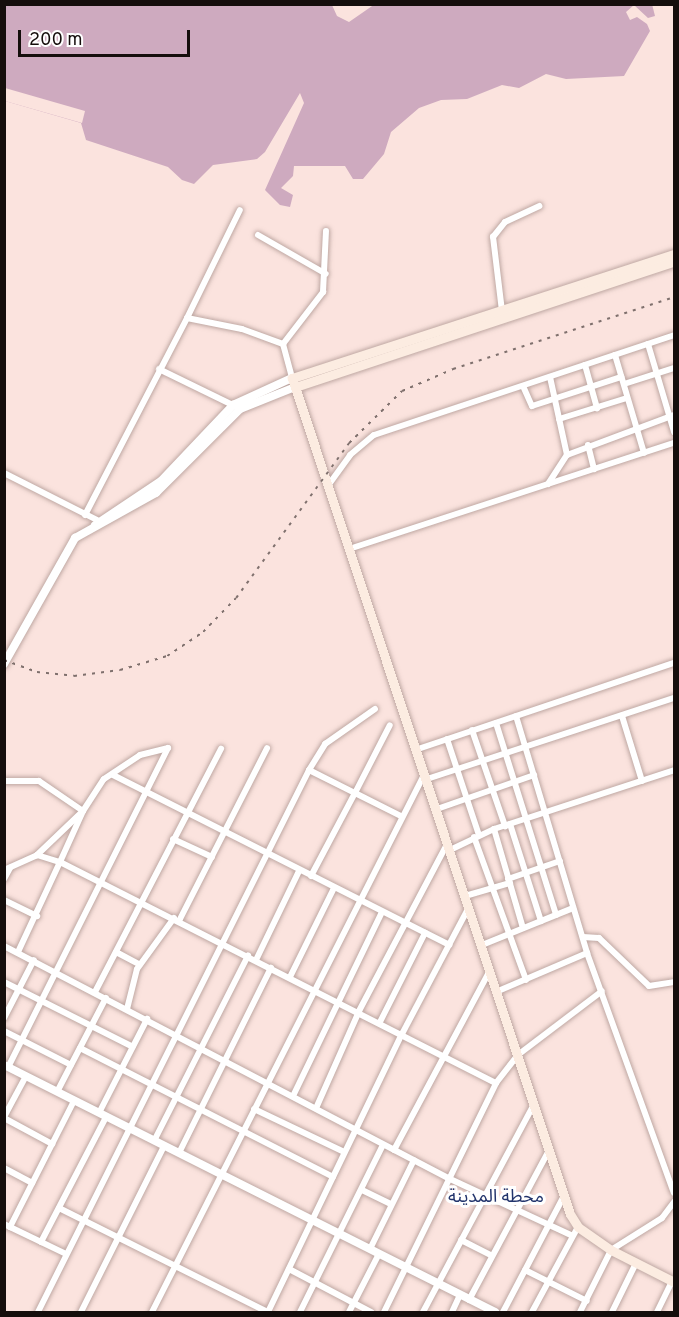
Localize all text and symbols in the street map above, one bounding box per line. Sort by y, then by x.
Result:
scale bar [21,18,194,56]
text: 200 m [29,29,82,52]
district label: محطة المدينة [448,1187,544,1209]

